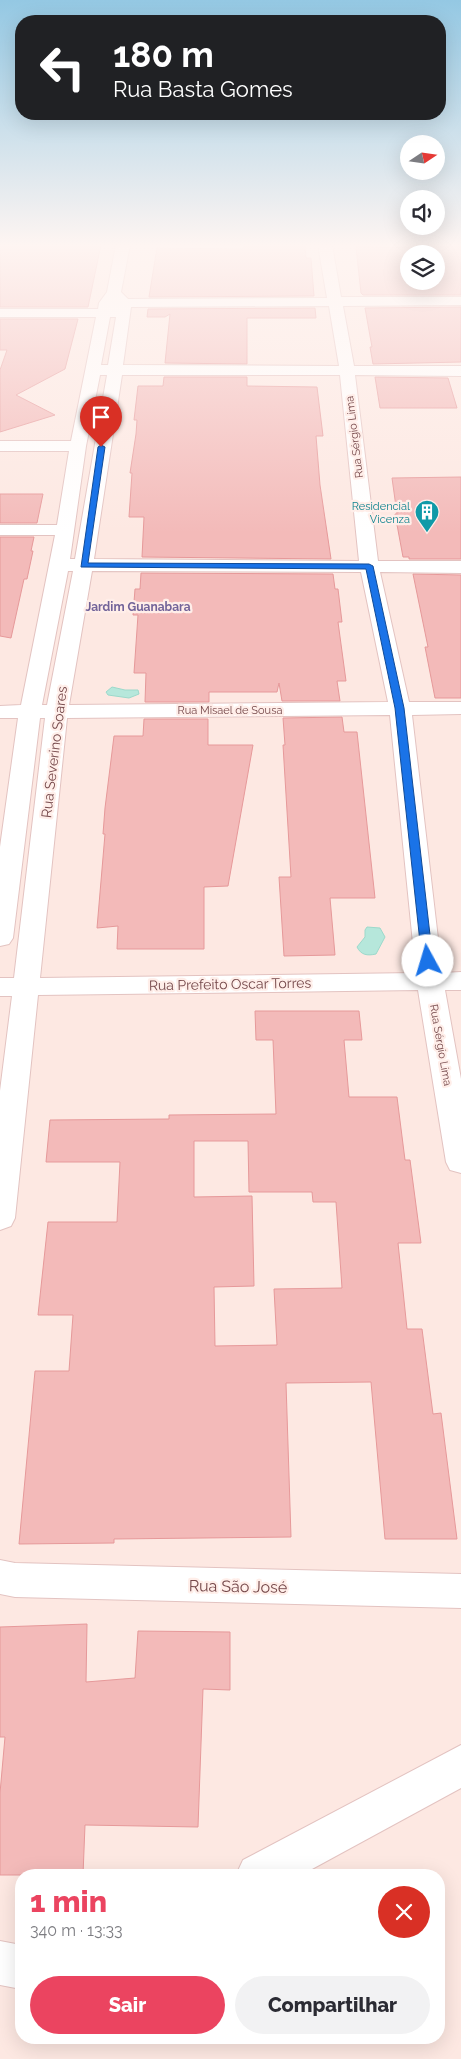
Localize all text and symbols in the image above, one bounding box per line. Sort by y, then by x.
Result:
text: 180 m [113,34,214,75]
icon: left [30,35,95,100]
text: Rua Basta Gomes [113,76,293,102]
north arrow [400,135,445,180]
map controls [400,135,445,290]
button: sound [400,190,445,235]
button: layers [400,245,445,290]
street label: Rua Sérgio Lima [343,395,366,479]
pin [80,396,122,447]
icon: arrive [87,403,115,431]
building icon: Residencial Vicenza [414,499,440,533]
place label: Residencial Vicenza [352,500,410,526]
district label: Jardim Guanabara [85,600,191,614]
street label: Rua Severino Soares [38,685,70,819]
street label: Rua Misael de Sousa [178,704,282,717]
position arrow [401,934,453,986]
street label: Rua Prefeito Oscar Torres [149,975,312,993]
street label: Rua Sérgio Lima [427,1003,454,1087]
street label: Rua São José [189,1576,287,1597]
text: 1 min [30,1884,107,1919]
button: close [378,1886,430,1938]
text: 340 m · 13:33 [30,1921,123,1940]
button: Sair [30,1976,225,2034]
button: Compartilhar [235,1976,430,2034]

